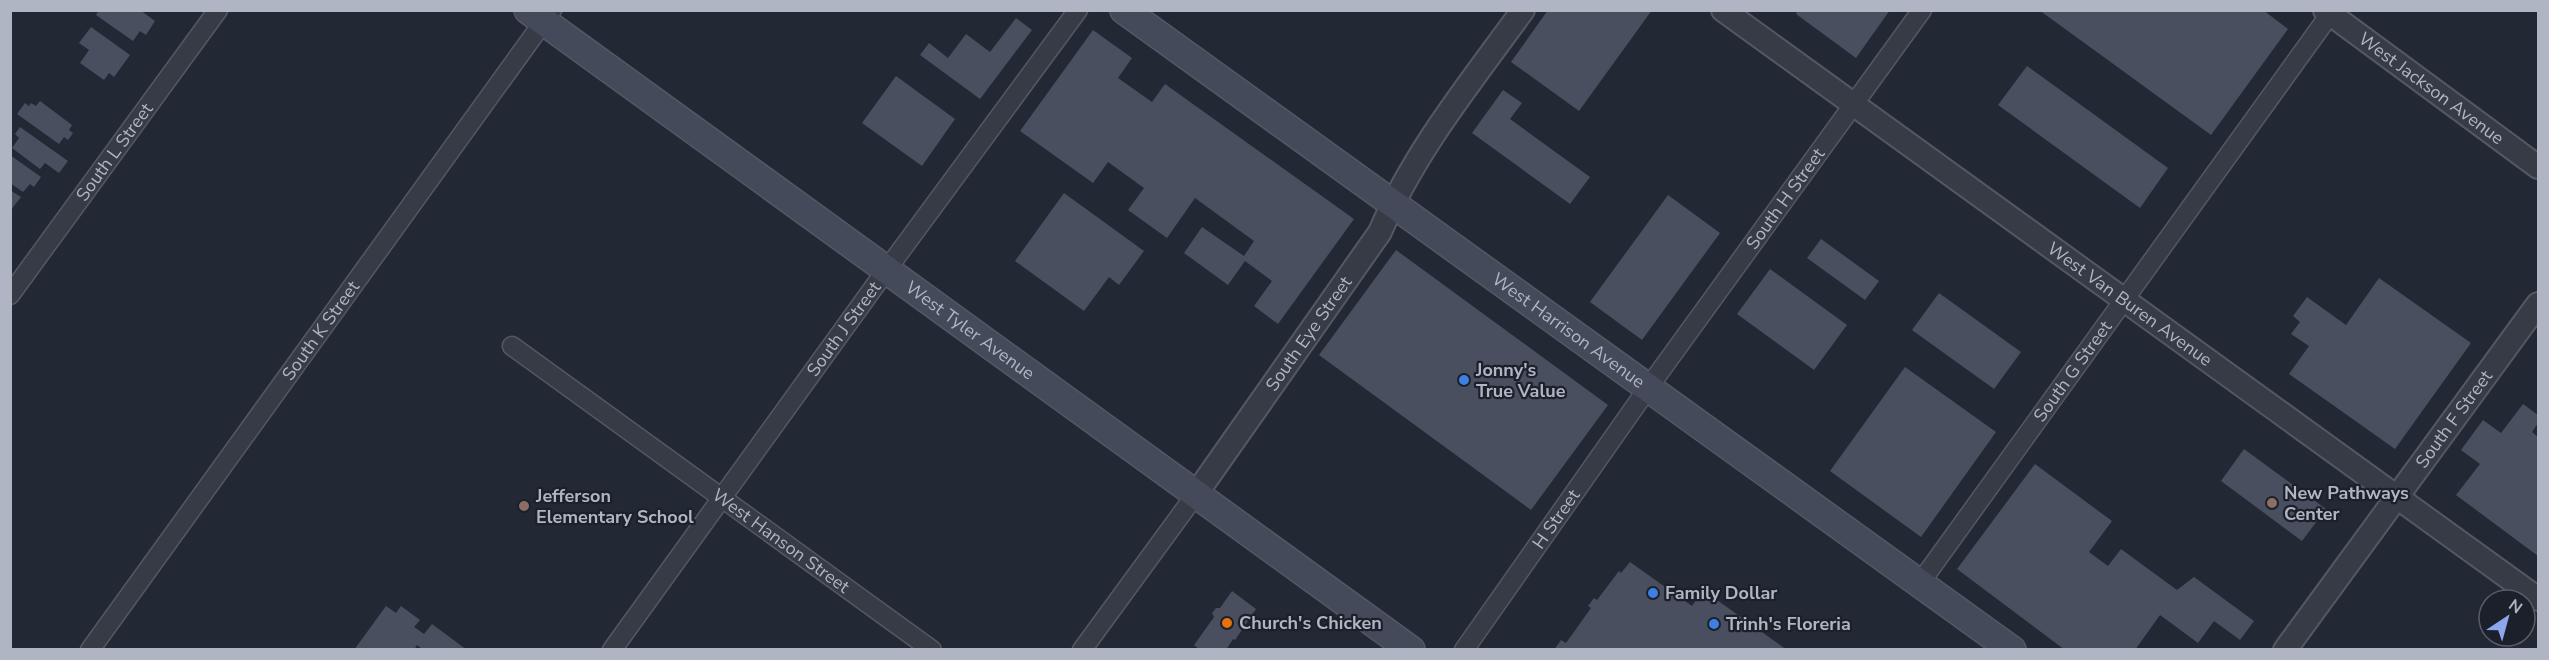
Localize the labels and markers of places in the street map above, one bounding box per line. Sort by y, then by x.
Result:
place label: Jonny's True Value [1475,358,1566,403]
marker: Jonny's True Value [1457,373,1471,387]
place label: New Pathways Center [2284,481,2409,526]
place label: Jefferson Elementary School [535,484,694,529]
marker: New Pathways Center [2265,496,2279,510]
marker: Jefferson Elementary School [517,499,531,513]
place label: Family Dollar [1665,581,1777,605]
marker: Family Dollar [1646,586,1660,600]
place label: Church's Chicken [1239,611,1382,635]
place label: Trinh's Floreria [1726,612,1851,636]
marker: Church's Chicken [1220,616,1234,630]
marker: Trinh's Floreria [1707,617,1721,631]

